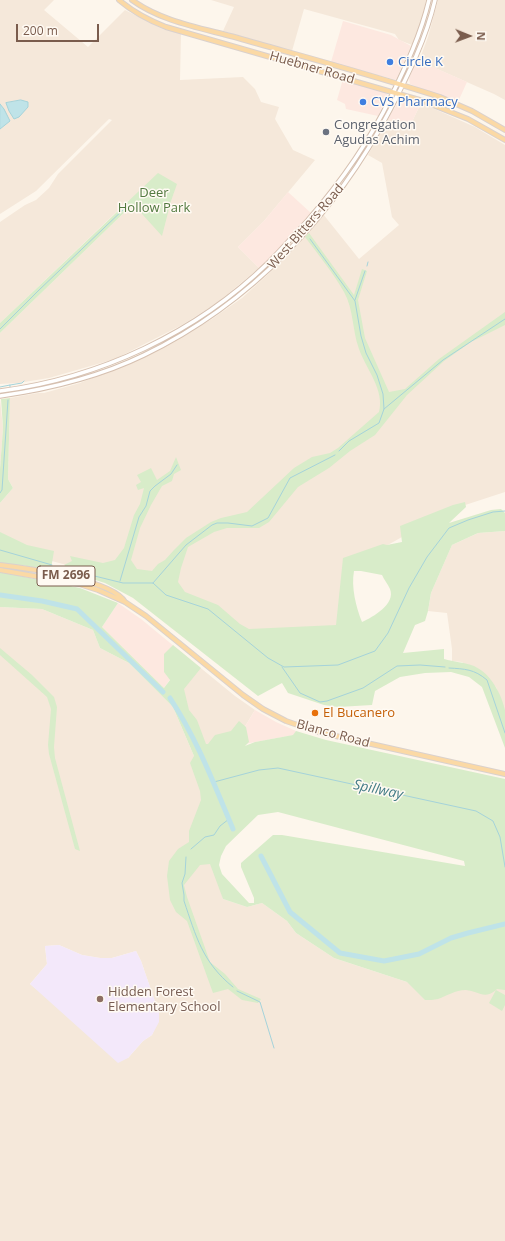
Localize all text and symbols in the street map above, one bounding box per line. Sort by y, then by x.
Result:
scale bar [18,16,101,42]
north arrow [449,16,489,56]
text: 200 m [23,22,58,39]
text: N [474,32,489,41]
street label: Huebner Road [268,48,356,88]
place label: Circle K [398,54,443,70]
marker: Circle K [385,57,395,67]
place label: CVS Pharmacy [371,94,458,110]
marker: CVS Pharmacy [358,97,368,107]
place label: Congregation Agudas Achim [334,117,420,148]
marker: Congregation Agudas Achim [321,127,331,137]
street label: West Bitters Road [265,181,347,273]
park label: Deer Hollow Park [118,185,190,216]
road number: FM 2696 [37,566,95,586]
place label: El Bucanero [323,705,395,721]
marker: El Bucanero [310,708,320,718]
street label: Blanco Road [295,717,371,751]
water label: Spillway [352,777,404,803]
place label: Hidden Forest Elementary School [108,984,220,1015]
marker: Hidden Forest Elementary School [95,994,105,1004]

